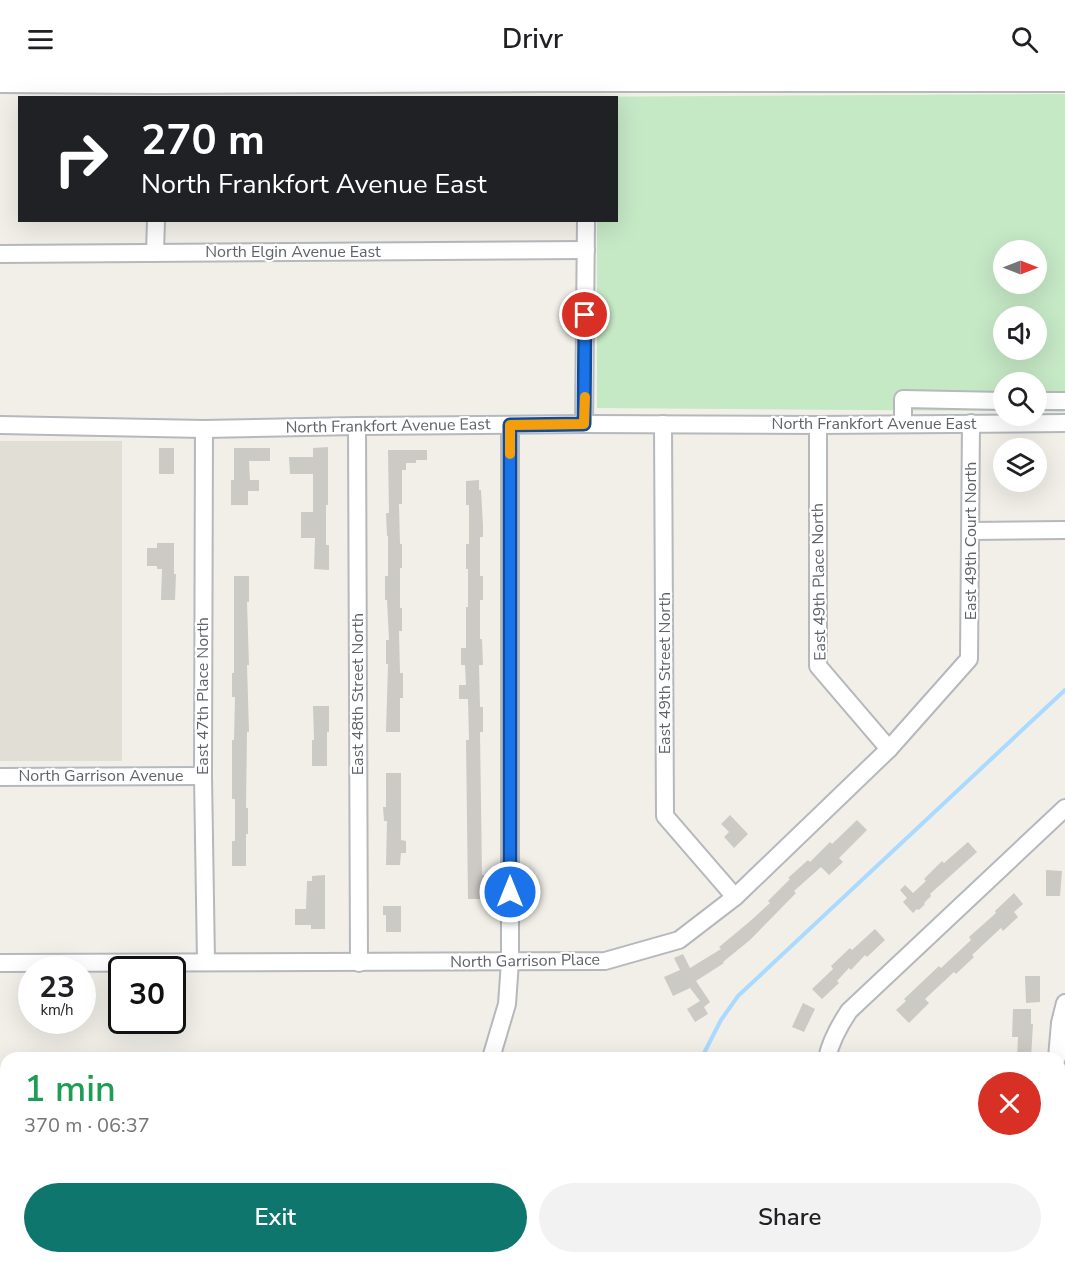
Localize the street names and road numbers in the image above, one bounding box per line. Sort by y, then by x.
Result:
street label: North Elgin Avenue East [205,241,381,263]
street label: North Frankfort Avenue East [285,413,491,439]
street label: North Frankfort Avenue East [772,413,977,435]
street label: East 49th Court North [960,462,982,620]
street label: East 49th Place North [807,503,831,661]
street label: East 49th Street North [654,592,676,754]
street label: East 48th Street North [347,613,369,775]
street label: East 47th Place North [192,617,214,775]
street label: North Garrison Avenue [18,765,184,787]
street label: North Garrison Place [450,949,600,973]

